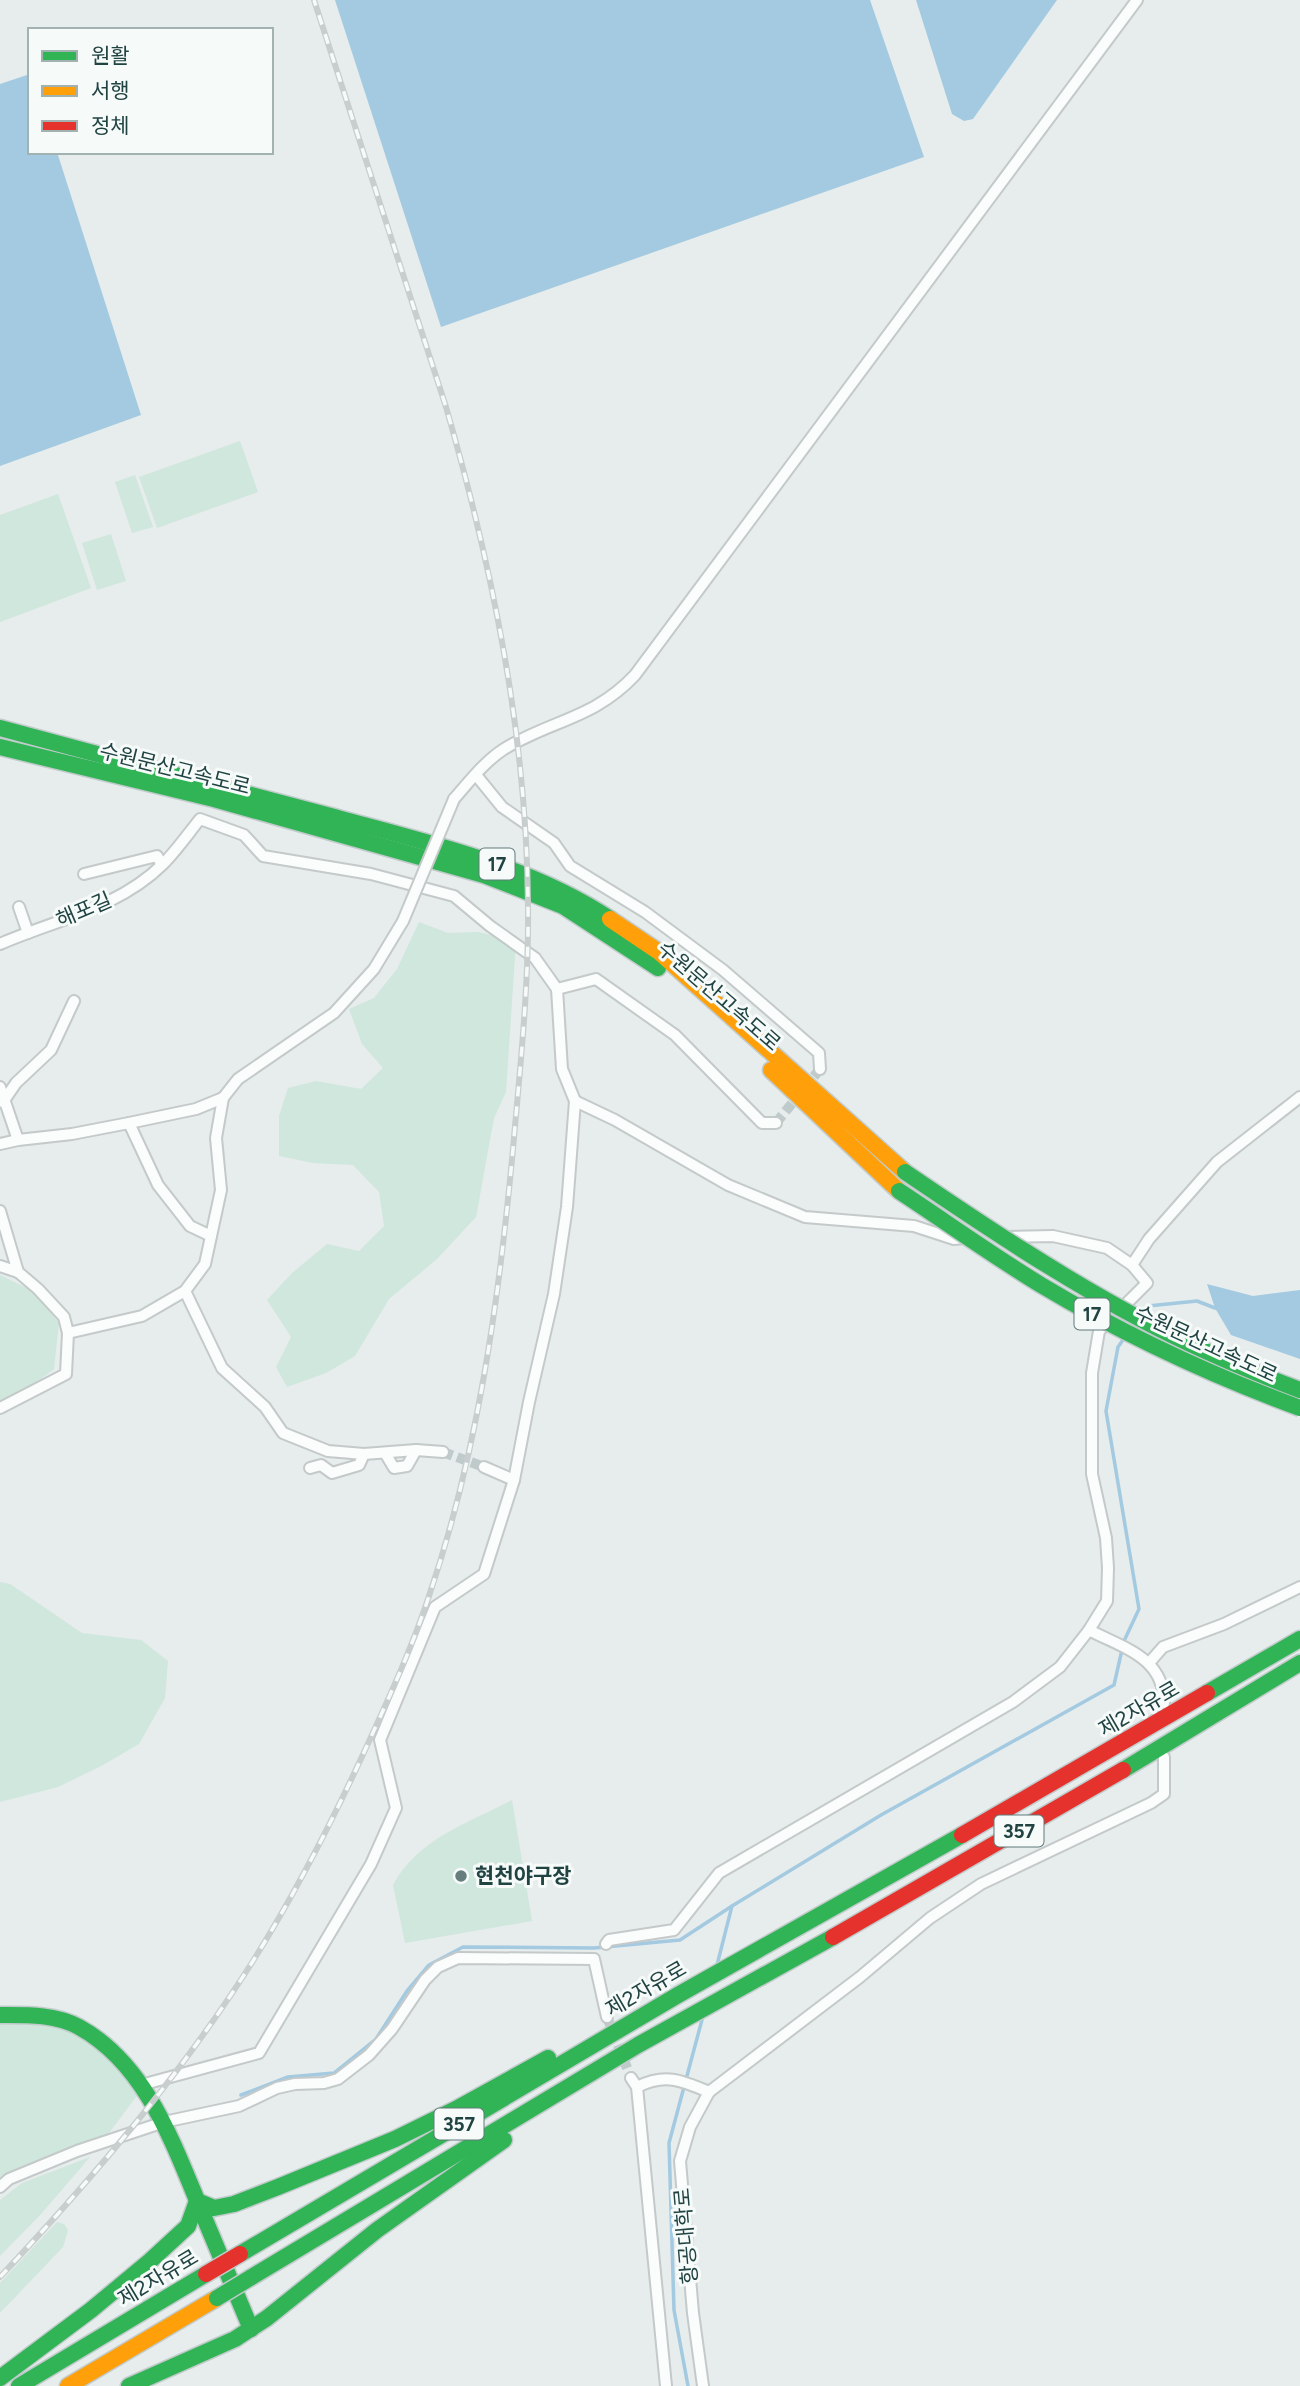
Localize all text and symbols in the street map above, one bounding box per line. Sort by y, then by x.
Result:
legend [28,28,273,154]
text: 원활 [91,43,130,68]
text: 서행 [91,78,130,103]
text: 정체 [91,113,130,138]
street label: 수원문산고속도로 [97,738,253,799]
road number: 17 [480,848,514,880]
street label: 해포길 [52,887,115,932]
street label: 수원문산고속도로 [653,935,786,1056]
road number: 17 [1074,1298,1110,1330]
street label: 수원문산고속도로 [1131,1300,1282,1388]
street label: 제2자유로 [1094,1675,1184,1742]
road number: 357 [995,1815,1044,1846]
place label: 현천야구장 [475,1863,572,1888]
marker: 현천야구장 [453,1868,469,1884]
street label: 제2자유로 [601,1955,691,2022]
road number: 357 [434,2108,484,2140]
street label: 항공대학로 [669,2187,702,2285]
street label: 제2자유로 [113,2244,202,2311]

